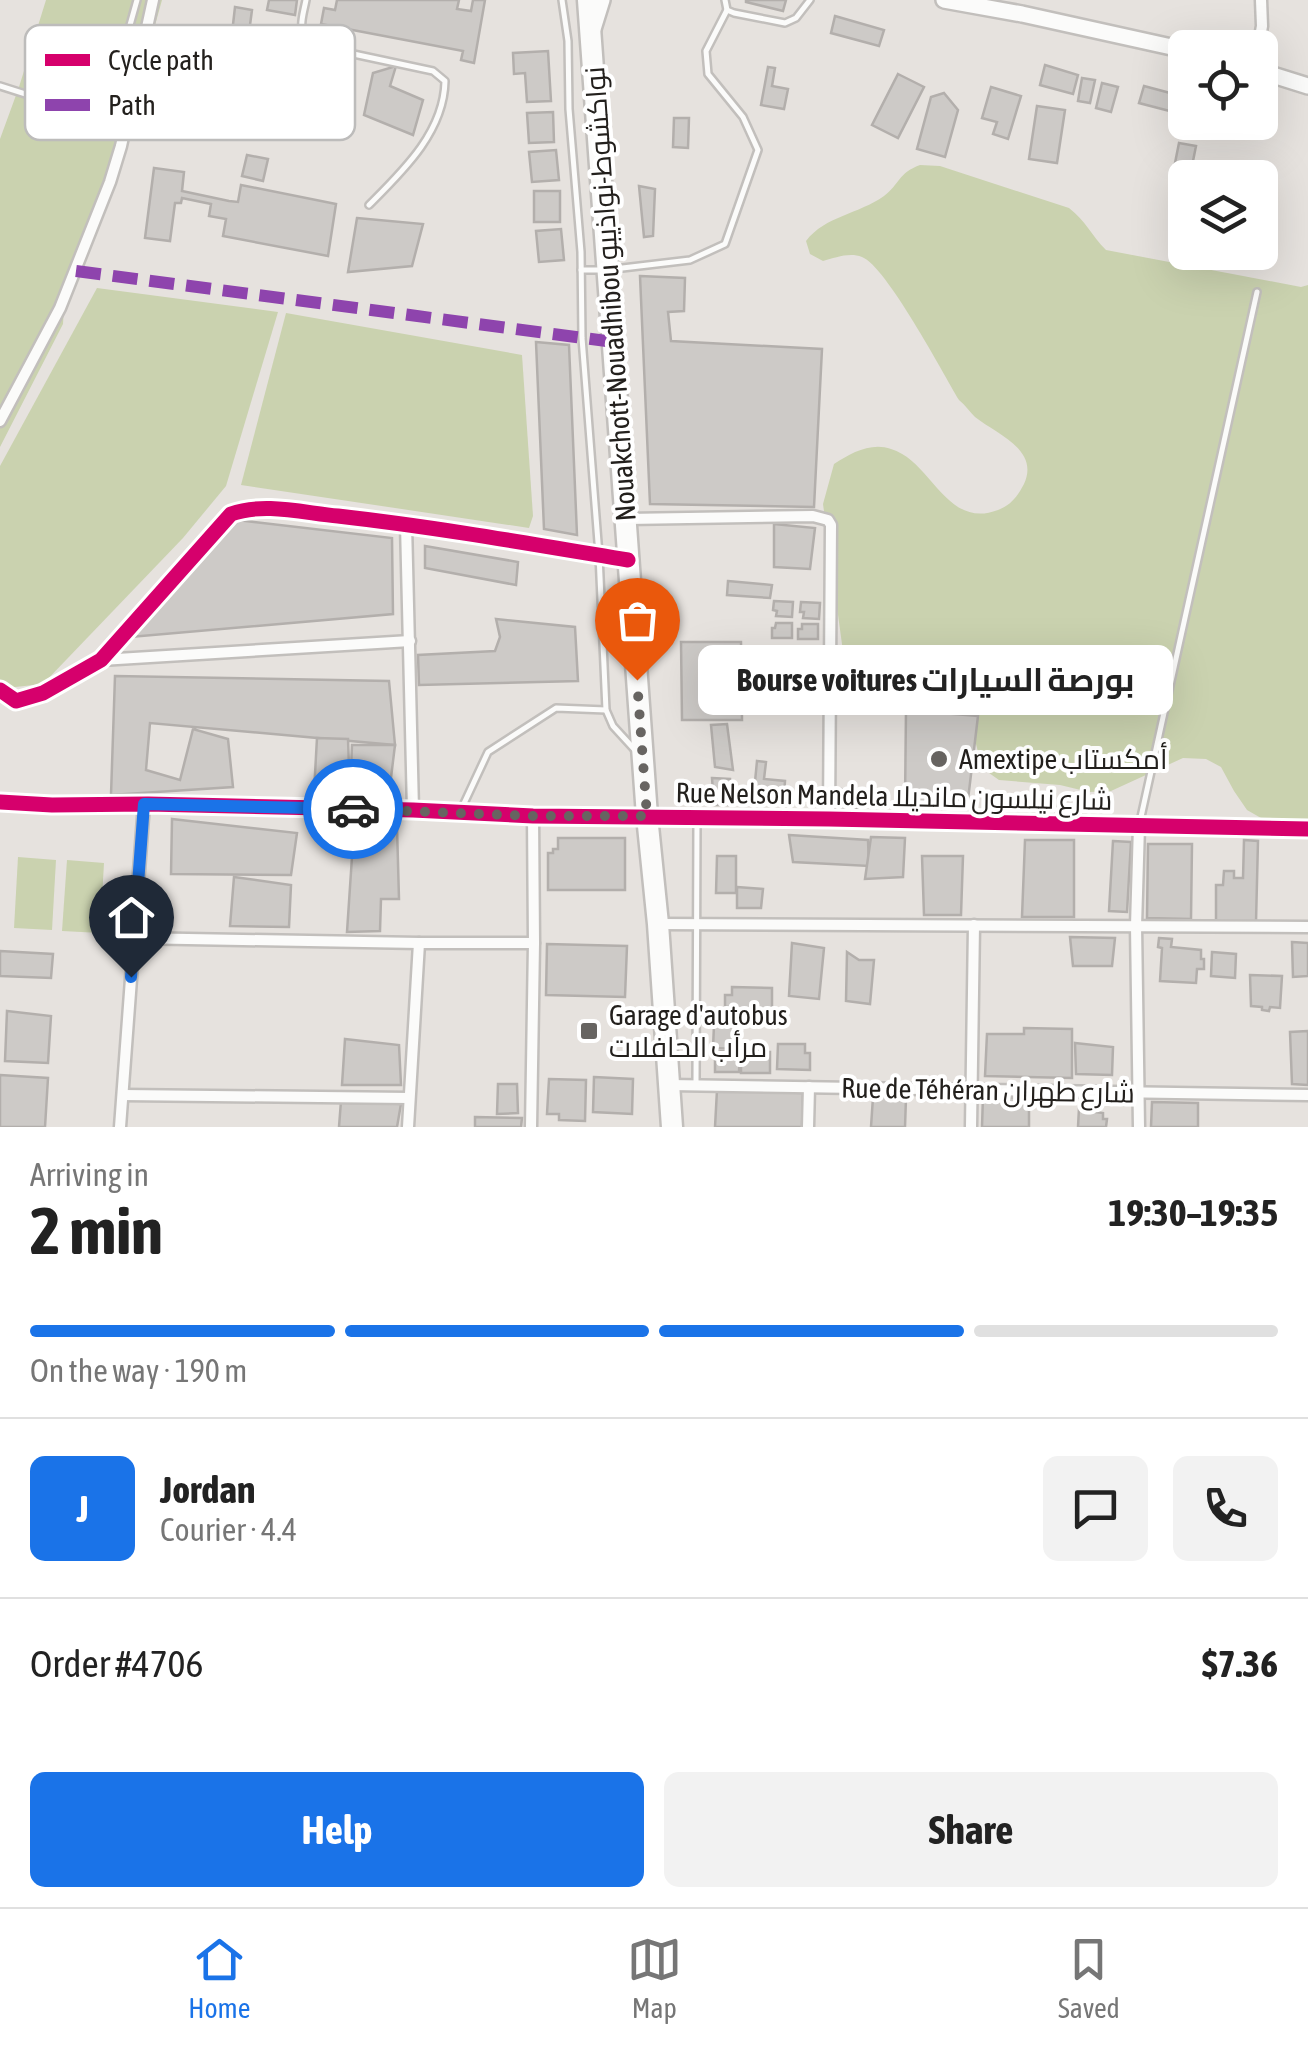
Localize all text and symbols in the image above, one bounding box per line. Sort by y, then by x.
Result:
legend [25,25,355,140]
map controls [1168,30,1278,270]
button: locate [1168,30,1278,140]
text: Cycle path [108,44,214,76]
street label: Nouakchott-Nouadhibou نواكشوط-نواذيبو [578,66,642,522]
text: Path [108,89,156,121]
button: layers [1168,160,1278,270]
pin [595,578,680,681]
icon: bag [610,593,665,648]
callout: Bourse voitures بورصة السيارات [697,645,1172,715]
text: Bourse voitures بورصة السيارات [737,661,1135,698]
place label: Amextipe أمكستاب [959,742,1168,775]
marker: Amextipe أمكستاب [928,748,950,770]
courier [303,759,403,859]
street label: Rue Nelson Mandela شارع نيلسون مانديلا [675,776,1113,819]
icon: car [326,782,381,837]
pin [89,875,174,978]
icon: home [104,890,159,945]
place label: Garage d'autobus مرأب الحافلات [609,999,788,1063]
marker: Garage d'autobus مرأب الحافلات [578,1020,600,1042]
street label: Rue de Téhéran شارع طهران [841,1071,1135,1112]
text: Arriving in [30,1156,149,1193]
text: 19:30–19:35 [1108,1191,1278,1234]
text: 2 min [30,1193,163,1268]
text: On the way · 190 m [30,1352,247,1389]
button: chat [1043,1456,1148,1561]
button: phone [1173,1456,1278,1561]
text: Jordan [160,1468,255,1511]
text: J [76,1487,89,1530]
text: Courier · 4.4 [160,1511,297,1548]
text: Order #4706 [30,1642,203,1685]
text: $7.36 [1202,1642,1278,1685]
button: Help [30,1772,644,1887]
button: Share [664,1772,1278,1887]
tab: Home [188,1932,250,2024]
tab: Map [627,1932,682,2024]
tab: Saved [1058,1932,1120,2024]

